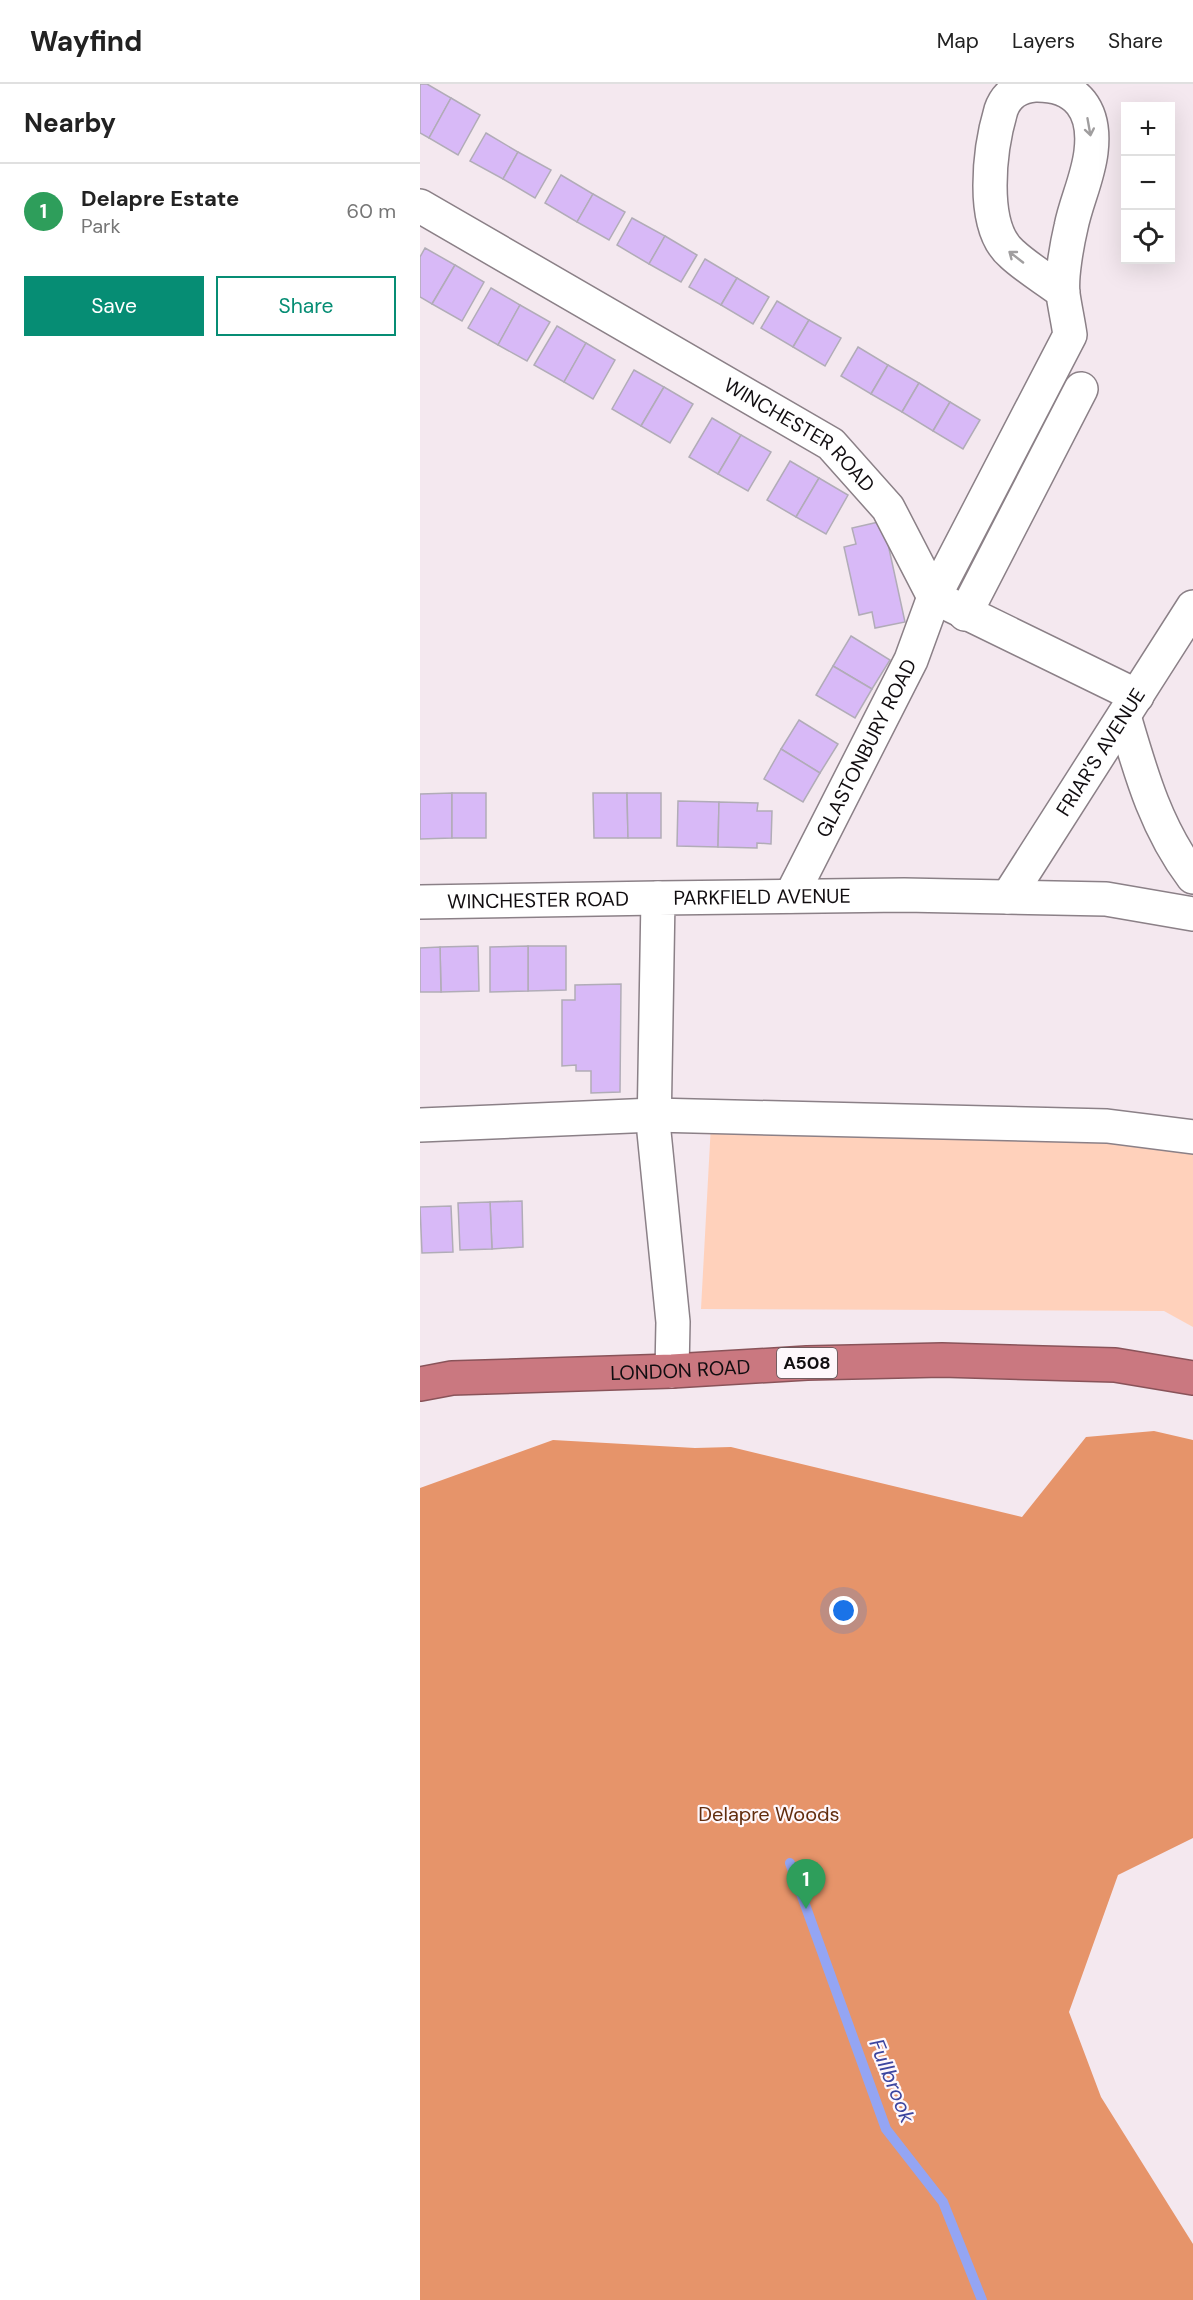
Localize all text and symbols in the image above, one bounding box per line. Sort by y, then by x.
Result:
text: Wayfind [30,23,142,60]
text: Map [937,27,979,55]
text: Layers [1012,27,1075,55]
text: Share [1108,27,1163,55]
map controls [1121,102,1175,264]
button: + [1121,102,1175,156]
text: Nearby [24,106,116,140]
one-way arrow [1084,117,1095,136]
button: − [1121,156,1175,210]
text: Delapre Estate [81,184,239,213]
text: 1 [40,198,47,224]
text: 60 m [347,198,396,224]
button: locate [1121,210,1175,264]
text: Park [81,213,121,239]
one-way arrow [1009,250,1025,263]
button: Save [24,276,204,336]
button: Share [216,276,396,336]
street label: WINCHESTER ROAD [719,372,881,497]
street label: GLASTONBURY ROAD [810,654,922,842]
street label: FRIAR'S AVENUE [1050,683,1151,821]
street label: PARKFIELD AVENUE [673,883,851,911]
street label: WINCHESTER ROAD [447,885,629,915]
road number: A508 [777,1348,837,1378]
street label: LONDON ROAD [610,1353,751,1386]
your location [829,1596,858,1625]
park label: Delapre Woods [698,1801,840,1827]
pin: 1 [786,1860,826,1909]
water label: Fullbrook [862,2035,922,2128]

